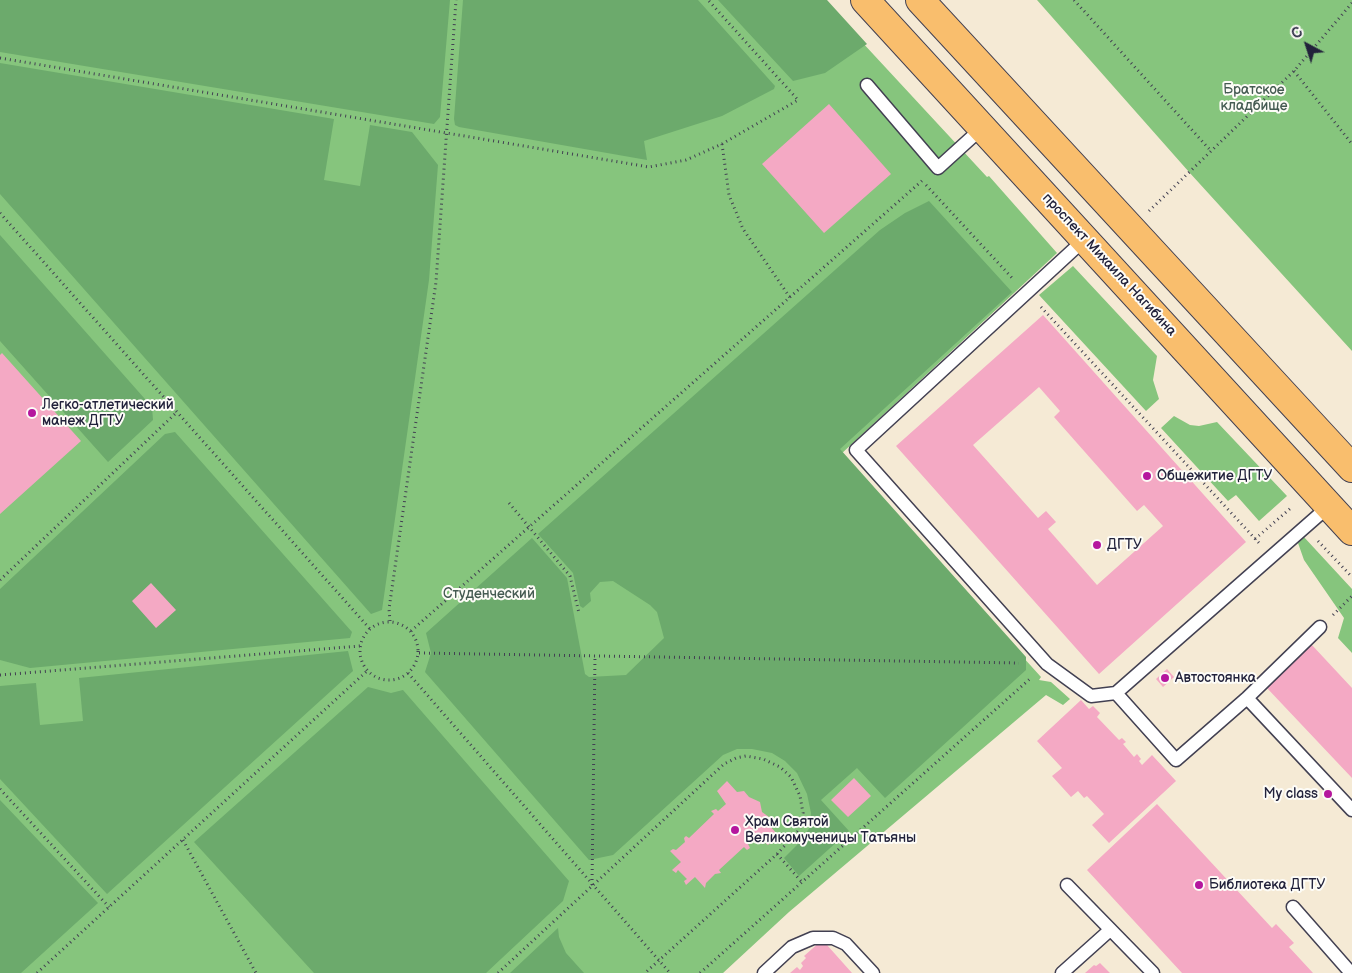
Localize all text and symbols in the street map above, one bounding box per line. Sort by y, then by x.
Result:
north arrow [1282,20,1332,70]
text: С [1288,23,1306,43]
park label: Братское кладбище [1221,82,1287,114]
street label: проспект Михаила Нагибина [1038,190,1180,340]
place label: Легко-атлетический манеж ДГТУ [42,397,174,430]
marker: Легко-атлетический манеж ДГТУ [26,407,38,419]
place label: Общежитие ДГТУ [1157,468,1272,484]
marker: Общежитие ДГТУ [1141,470,1153,482]
place label: ДГТУ [1107,537,1142,553]
marker: ДГТУ [1091,539,1103,551]
park label: Студенческий [443,586,535,602]
place label: Автостоянка [1175,670,1256,686]
marker: Автостоянка [1159,672,1171,684]
place label: My class [1264,786,1318,802]
marker: My class [1322,788,1334,800]
place label: Храм Святой Великомученицы Татьяны [745,814,916,846]
marker: Храм Святой Великомученицы Татьяны [729,824,741,836]
place label: Библиотека ДГТУ [1209,877,1325,893]
marker: Библиотека ДГТУ [1193,879,1205,891]

